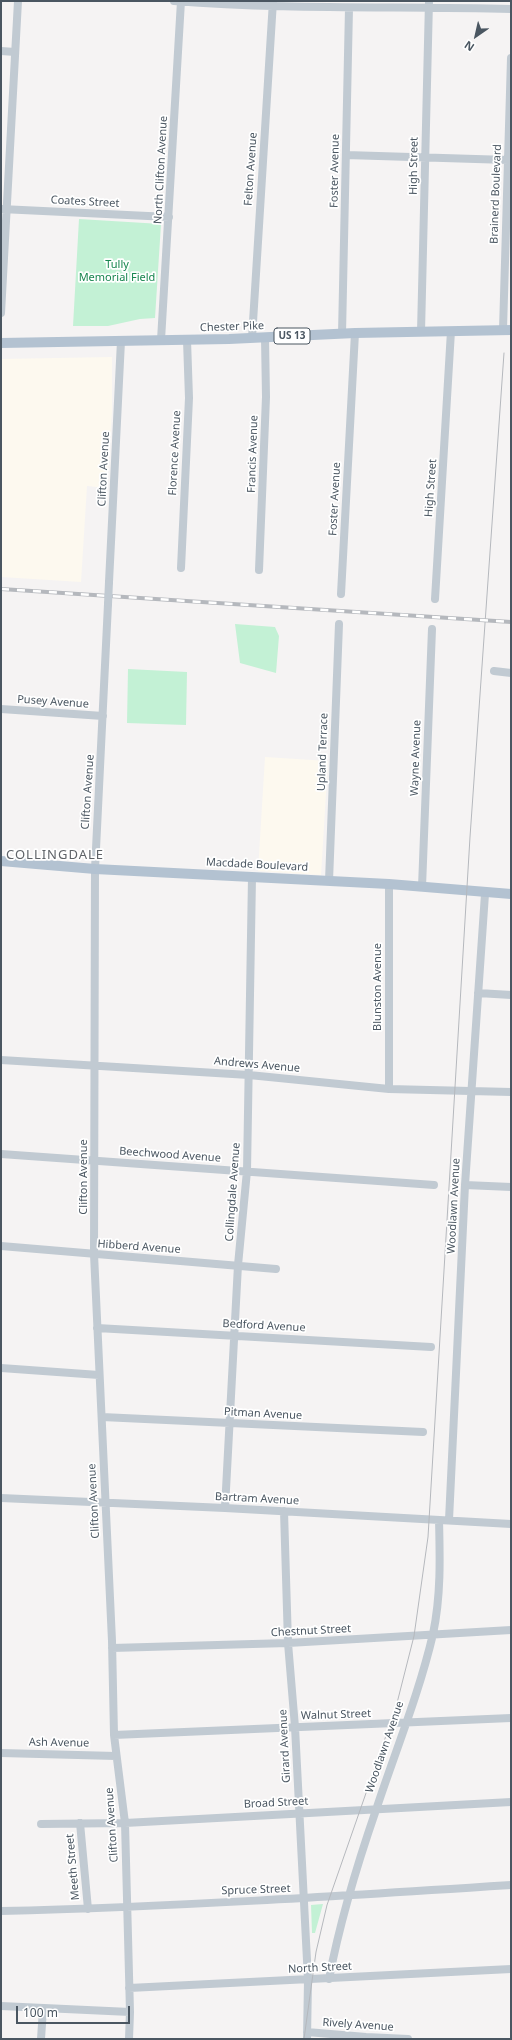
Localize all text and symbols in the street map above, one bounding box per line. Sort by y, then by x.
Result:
north arrow [456,16,496,56]
text: N [461,38,477,55]
street label: North Clifton Avenue [152,115,170,225]
street label: Felton Avenue [242,132,260,206]
street label: Foster Avenue [328,134,342,208]
street label: High Street [407,137,421,195]
street label: Brainerd Boulevard [488,144,504,244]
street label: Coates Street [50,194,120,210]
park label: Tully Memorial Field [79,258,155,284]
street label: Chester Pike [200,319,264,335]
road number: US 13 [274,328,310,344]
street label: Florence Avenue [166,410,184,496]
street label: Francis Avenue [245,415,261,493]
street label: Clifton Avenue [95,431,113,507]
street label: High Street [422,459,440,517]
street label: Foster Avenue [326,462,344,536]
street label: Pusey Avenue [17,693,89,711]
street label: Upland Terrace [315,713,331,791]
street label: Wayne Avenue [408,720,424,796]
street label: Clifton Avenue [79,754,97,830]
district label: COLLINGDALE [6,847,104,863]
street label: Macdade Boulevard [205,856,309,874]
street label: Blunston Avenue [371,943,385,1031]
street label: Andrews Avenue [213,1055,301,1075]
street label: Clifton Avenue [77,1139,91,1215]
street label: Collingdale Avenue [223,1142,243,1242]
street label: Beechwood Avenue [119,1145,221,1165]
street label: Woodlawn Avenue [445,1158,463,1254]
street label: Hibberd Avenue [97,1238,181,1256]
street label: Bedford Avenue [222,1317,306,1335]
street label: Pitman Avenue [224,1405,302,1423]
street label: Clifton Avenue [85,1463,103,1539]
street label: Bartram Avenue [215,1490,299,1508]
street label: Chestnut Street [271,1622,351,1640]
street label: Woodlawn Avenue [363,1699,407,1795]
street label: Walnut Street [301,1707,371,1723]
street label: Girard Avenue [276,1709,294,1783]
street label: Ash Avenue [29,1736,89,1750]
street label: Clifton Avenue [103,1787,121,1863]
street label: Broad Street [243,1795,309,1811]
street label: Meeth Street [64,1833,82,1901]
street label: Spruce Street [221,1882,291,1898]
street label: North Street [288,1960,352,1976]
scale bar [18,1998,132,2024]
text: 100 m [23,2004,58,2021]
street label: Rively Avenue [322,2016,394,2034]

